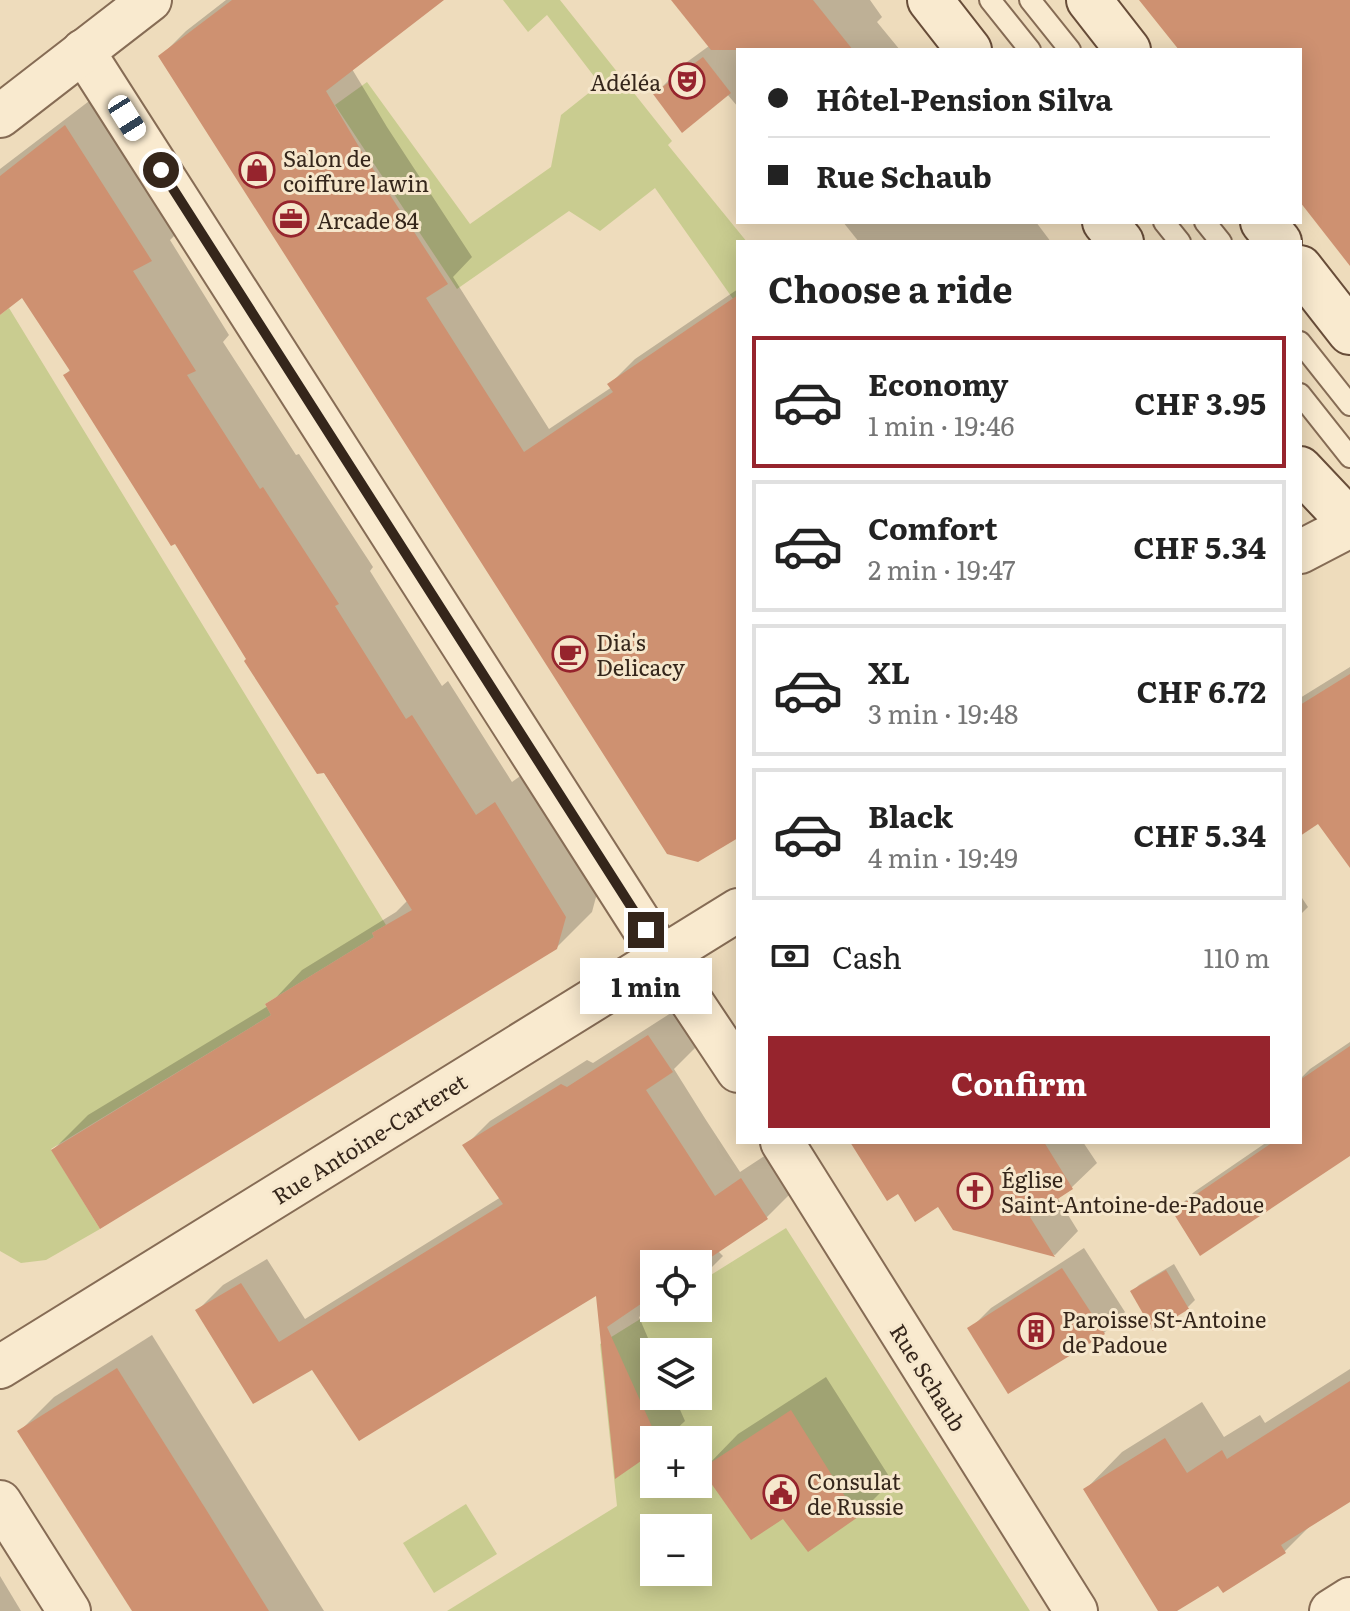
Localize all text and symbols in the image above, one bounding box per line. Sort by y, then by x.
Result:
theatre icon: Adéléa [668,62,706,100]
place label: Adéléa [590,65,661,98]
text: Hôtel-Pension Silva [816,76,1113,120]
car [104,91,150,145]
place label: Salon de coiffure lawin [283,141,429,199]
shop icon: Salon de coiffure lawin [238,151,276,189]
route start [143,152,179,188]
text: Rue Schaub [816,153,992,197]
office icon: Arcade 84 [272,200,310,238]
place label: Arcade 84 [317,203,419,236]
text: Choose a ride [768,261,1013,314]
text: Economy [868,361,1008,405]
icon: car [772,366,844,438]
text: CHF 3.95 [1134,380,1266,424]
text: 1 min · 19:46 [868,405,1015,444]
text: Comfort [868,505,998,549]
icon: car [772,510,844,582]
text: CHF 5.34 [1133,524,1266,568]
text: 2 min · 19:47 [868,549,1015,588]
place label: Dia's Delicacy [596,625,685,683]
cafe icon: Dia's Delicacy [551,635,589,673]
text: XL [868,649,910,693]
icon: car [772,654,844,726]
text: CHF 6.72 [1136,668,1266,712]
text: 3 min · 19:48 [868,693,1018,732]
text: Black [868,793,953,837]
icon: car [772,798,844,870]
text: CHF 5.34 [1133,812,1266,856]
text: 4 min · 19:49 [868,837,1018,876]
route end [628,912,664,948]
icon: cash [768,934,812,978]
text: Cash [832,934,902,978]
text: 110 m [1203,937,1270,976]
callout: 1 min [580,958,712,1014]
text: 1 min [611,966,681,1005]
button: Confirm [768,1036,1270,1128]
street label: Rue Antoine-Carteret [265,1065,473,1211]
place label: Église Saint-Antoine-de-Padoue [1001,1162,1264,1220]
church icon: Église Saint-Antoine-de-Padoue [956,1172,994,1210]
map controls [640,1250,712,1586]
button: locate [640,1250,712,1322]
place label: Paroisse St-Antoine de Padoue [1062,1302,1266,1360]
building icon: Paroisse St-Antoine de Padoue [1017,1312,1055,1350]
street label: Rue Schaub [883,1317,975,1437]
button: layers [640,1338,712,1410]
button: + [640,1426,712,1498]
place label: Consulat de Russie [807,1464,904,1522]
public building icon: Consulat de Russie [762,1474,800,1512]
button: − [640,1514,712,1586]

